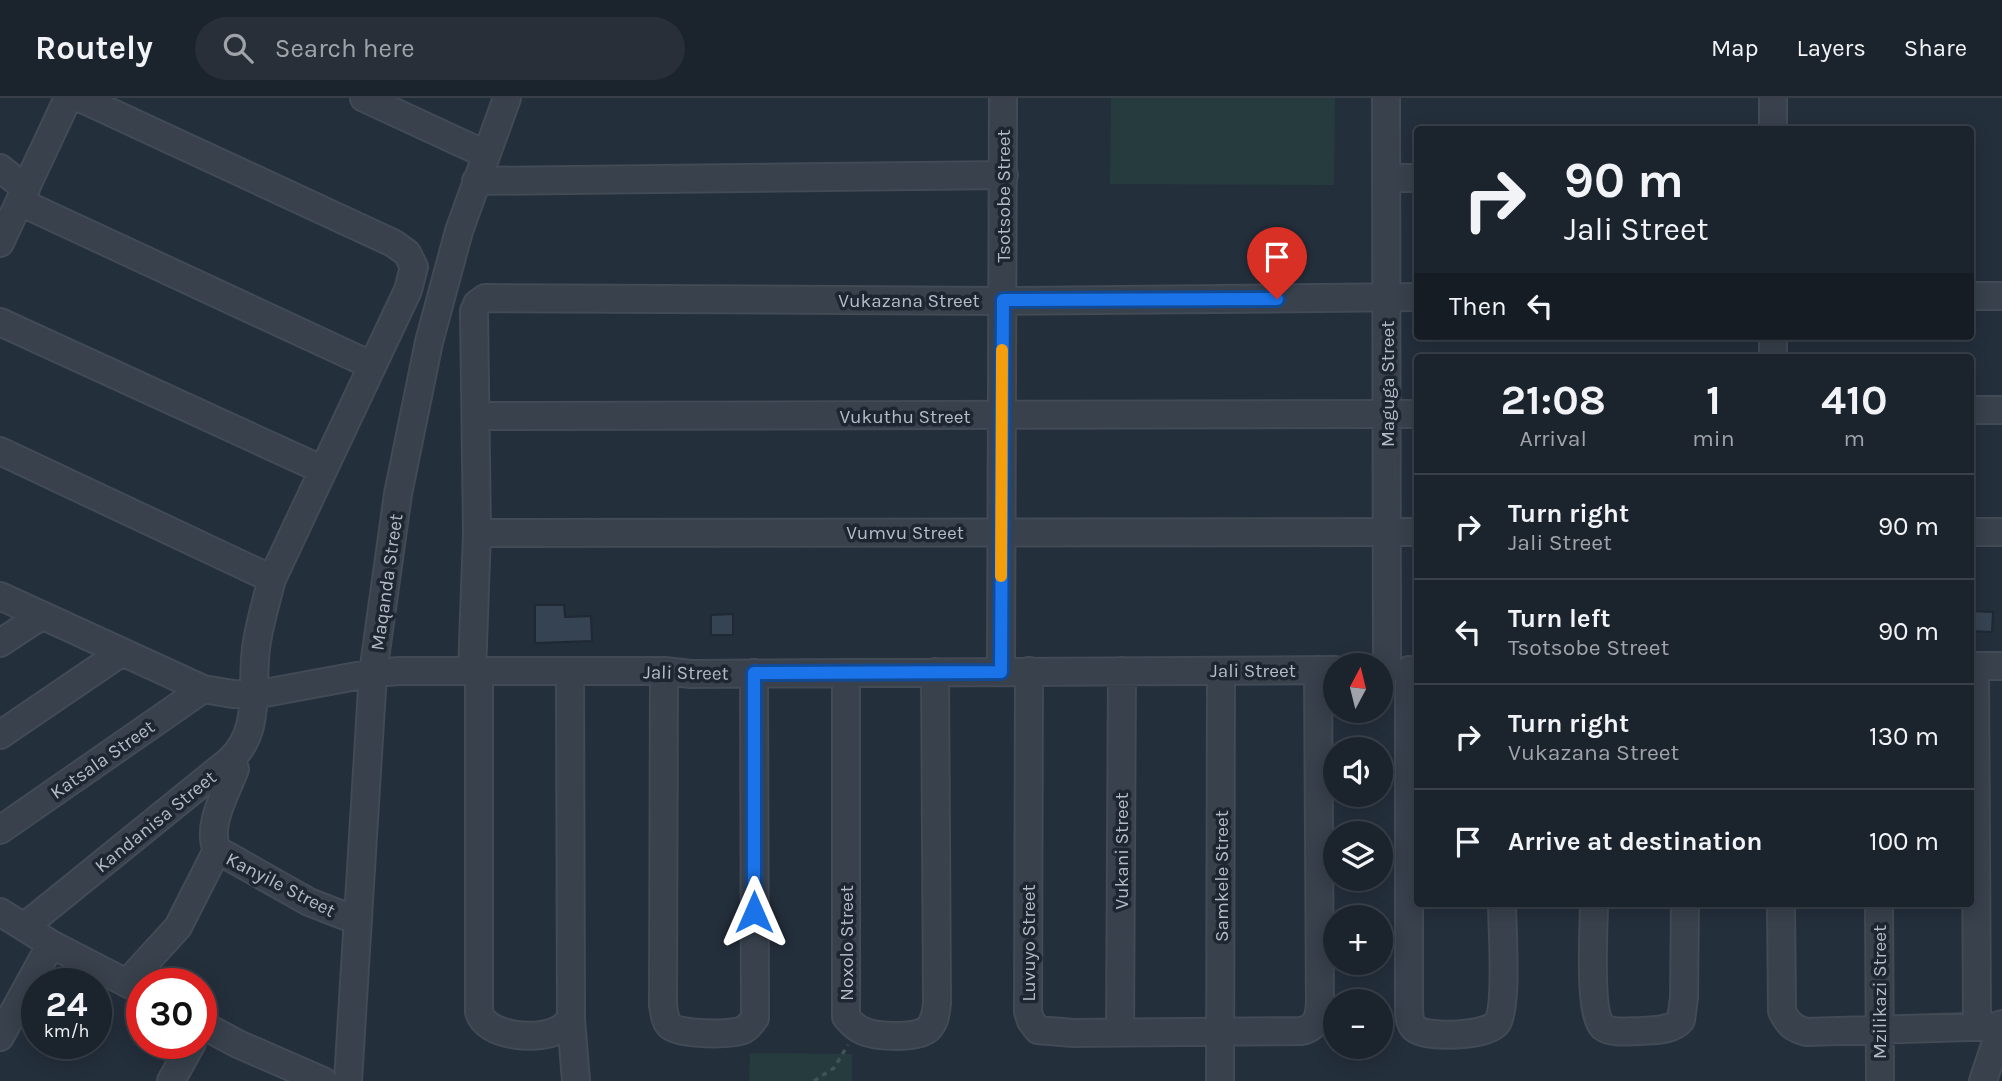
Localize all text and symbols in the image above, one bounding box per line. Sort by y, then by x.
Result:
search box [195,17,685,80]
text: Routely [35,29,153,67]
icon: search [219,29,257,67]
text: Search here [275,33,415,64]
text: Map [1711,34,1759,62]
text: Layers [1797,34,1866,62]
text: Share [1904,34,1967,62]
street label: Tsotsobe Street [993,129,1015,263]
text: 90 m [1564,152,1684,209]
icon: right [1449,154,1540,245]
text: Jali Street [1564,211,1708,248]
pin [1247,227,1307,299]
icon: arrive [1258,238,1296,276]
icon: left [1521,287,1559,325]
street label: Vukazana Street [838,290,980,312]
text: Then [1449,291,1507,322]
street label: Maguga Street [1377,321,1399,447]
text: 21:08 [1500,375,1606,425]
text: 1 [1706,375,1721,425]
text: 410 [1821,375,1888,425]
street label: Vukuthu Street [839,406,971,428]
text: Arrival [1519,425,1587,452]
text: min [1692,425,1735,452]
text: m [1844,425,1865,452]
text: Turn right [1508,498,1629,529]
icon: right [1449,508,1487,546]
text: 90 m [1878,511,1939,542]
street label: Maqanda Street [366,512,407,652]
street label: Vumvu Street [846,522,964,544]
text: Jali Street [1508,529,1612,556]
text: Turn left [1508,603,1610,634]
icon: left [1449,613,1487,651]
text: 90 m [1878,616,1939,647]
text: Tsotsobe Street [1508,634,1669,661]
north arrow [1323,653,1393,723]
map controls [1323,653,1393,1059]
street label: Jali Street [1210,660,1296,682]
street label: Jali Street [643,661,729,685]
text: Turn right [1508,708,1629,739]
street label: Katsala Street [46,716,159,804]
icon: right [1449,718,1487,756]
text: 130 m [1869,721,1939,752]
button: sound [1323,737,1393,807]
text: Vukazana Street [1508,739,1679,766]
street label: Kandanisa Street [91,766,221,877]
street label: Vukani Street [1111,792,1133,910]
street label: Samkele Street [1211,810,1233,942]
button: layers [1323,821,1393,891]
icon: arrive [1449,823,1487,861]
text: Arrive at destination [1508,826,1762,857]
text: 100 m [1869,826,1939,857]
street label: Kanyile Street [222,848,339,922]
position arrow [717,875,791,949]
street label: Luvuyo Street [1018,884,1040,1002]
street label: Noxolo Street [836,885,858,1001]
button: + [1323,905,1393,975]
street label: Mzilikazi Street [1869,925,1891,1059]
speed limit sign: 30 [126,968,217,1059]
text: 24 [46,984,88,1025]
button: − [1323,989,1393,1059]
text: km/h [44,1020,89,1042]

